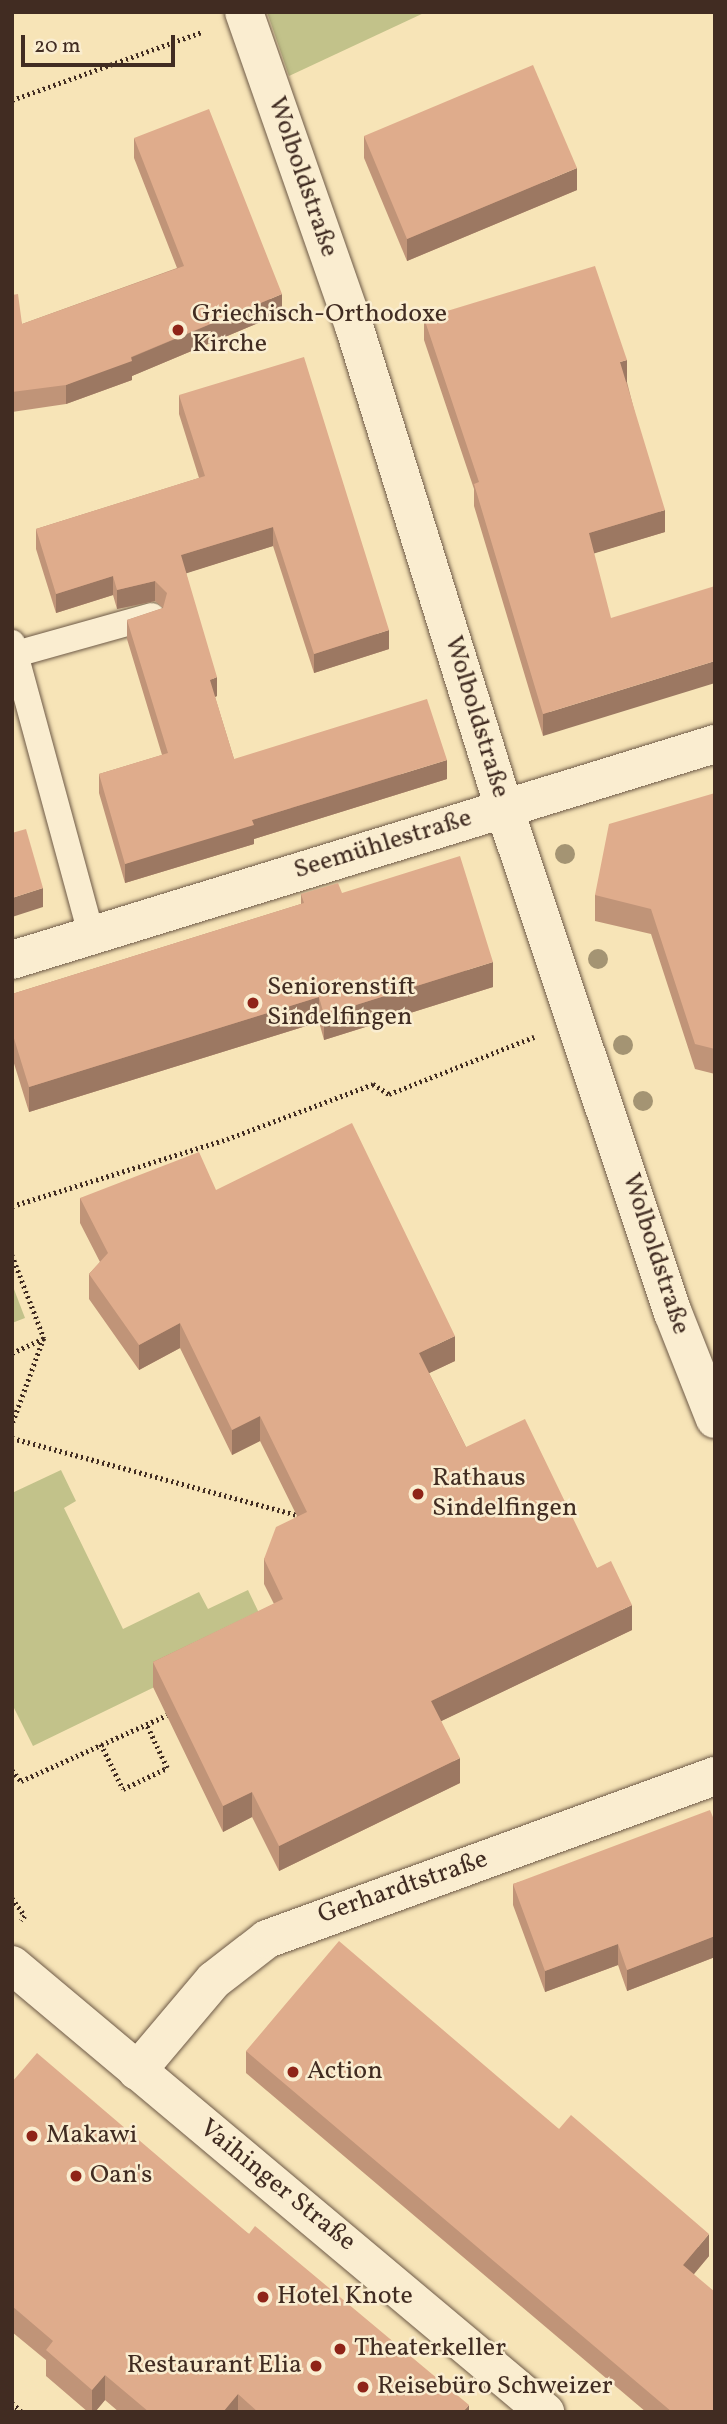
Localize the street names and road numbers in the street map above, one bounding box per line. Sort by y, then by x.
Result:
street label: Wolboldstraße [260,93,344,261]
street label: Wolboldstraße [437,632,515,802]
street label: Seemühlestraße [290,803,476,887]
street label: Wolboldstraße [614,1170,696,1338]
street label: Gerhardtstraße [314,1844,492,1932]
street label: Vaihinger Straße [193,2113,361,2259]

